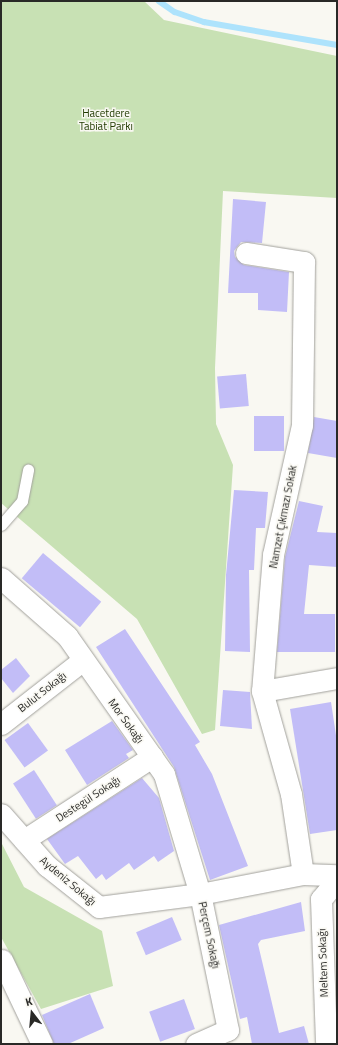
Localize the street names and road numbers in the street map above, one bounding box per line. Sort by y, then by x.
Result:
street label: Namzet Çıkmazı Sokak [267,464,299,570]
street label: Bulut Sokağı [15,669,69,715]
street label: Mor Sokağı [105,696,147,746]
street label: Destegül Sokağı [53,773,123,825]
street label: Aydeniz Sokağı [37,854,99,908]
street label: Perçem Sokağı [195,900,223,970]
street label: Meltem Sokağı [315,928,331,998]

